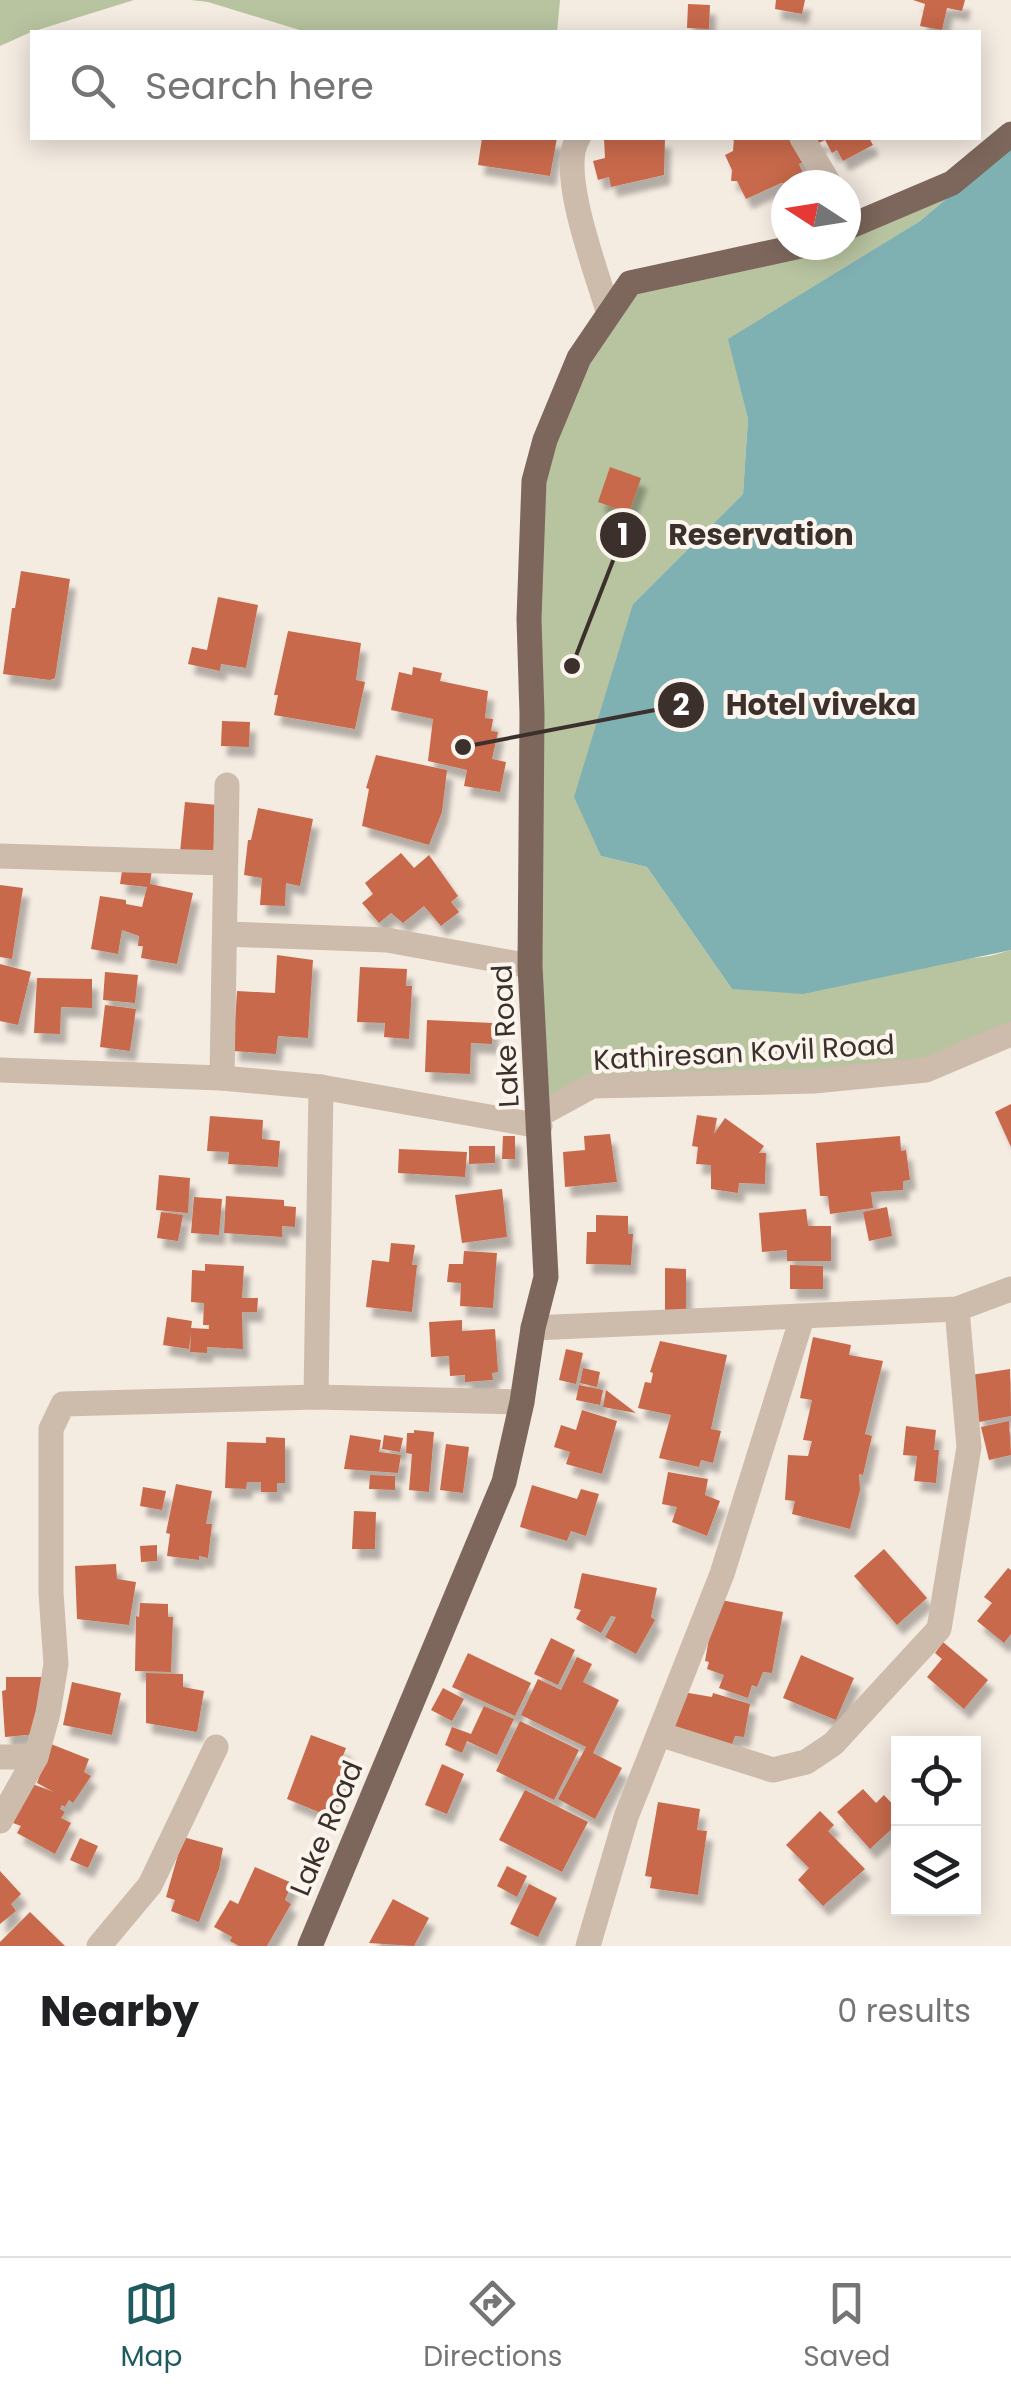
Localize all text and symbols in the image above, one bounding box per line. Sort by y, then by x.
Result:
search box [30,30,981,140]
icon: search [65,58,120,113]
text: Search here [145,59,374,112]
north arrow [771,170,861,260]
callout: Reservation [598,505,874,565]
text: 1 [617,513,629,556]
text: Reservation [668,513,854,556]
callout: Hotel viveka [656,675,937,735]
text: 2 [672,683,690,726]
text: Hotel viveka [726,683,916,726]
street label: Lake Road [482,964,529,1108]
street label: Kathiresan Kovil Road [592,1025,896,1080]
map controls [891,1736,981,1916]
button: locate [891,1736,981,1826]
street label: Lake Road [281,1755,372,1902]
button: layers [891,1826,981,1916]
text: Nearby [40,1982,199,2041]
text: 0 results [837,1988,971,2033]
tab: Map [120,2276,182,2378]
tab: Directions [423,2276,562,2378]
tab: Saved [803,2276,891,2378]

